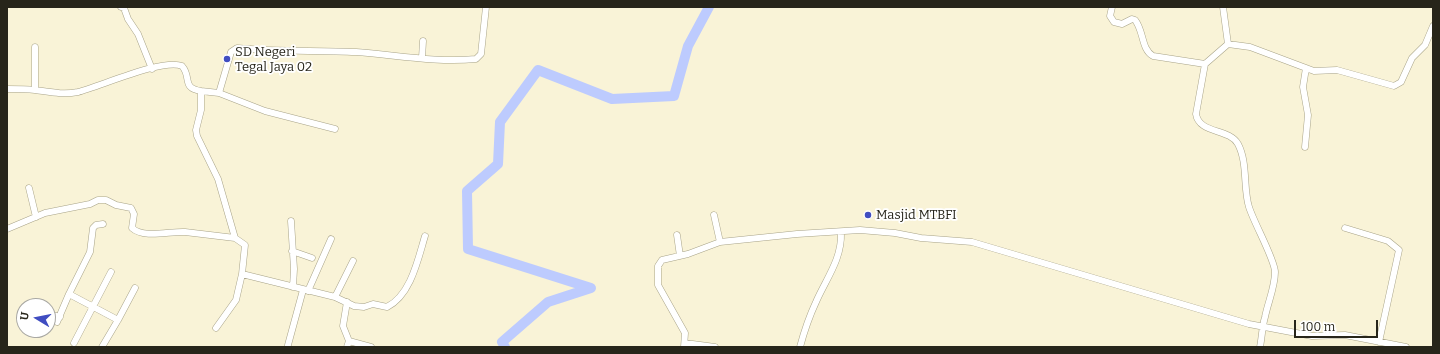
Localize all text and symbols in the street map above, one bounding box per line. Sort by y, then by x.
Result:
place label: SD Negeri Tegal Jaya 02 [235,44,312,75]
marker: SD Negeri Tegal Jaya 02 [222,54,232,64]
place label: Masjid MTBFI [876,207,957,223]
marker: Masjid MTBFI [863,210,873,220]
north arrow [16,298,56,338]
text: U [18,311,32,321]
scale bar [1296,312,1380,338]
text: 100 m [1301,320,1335,334]

